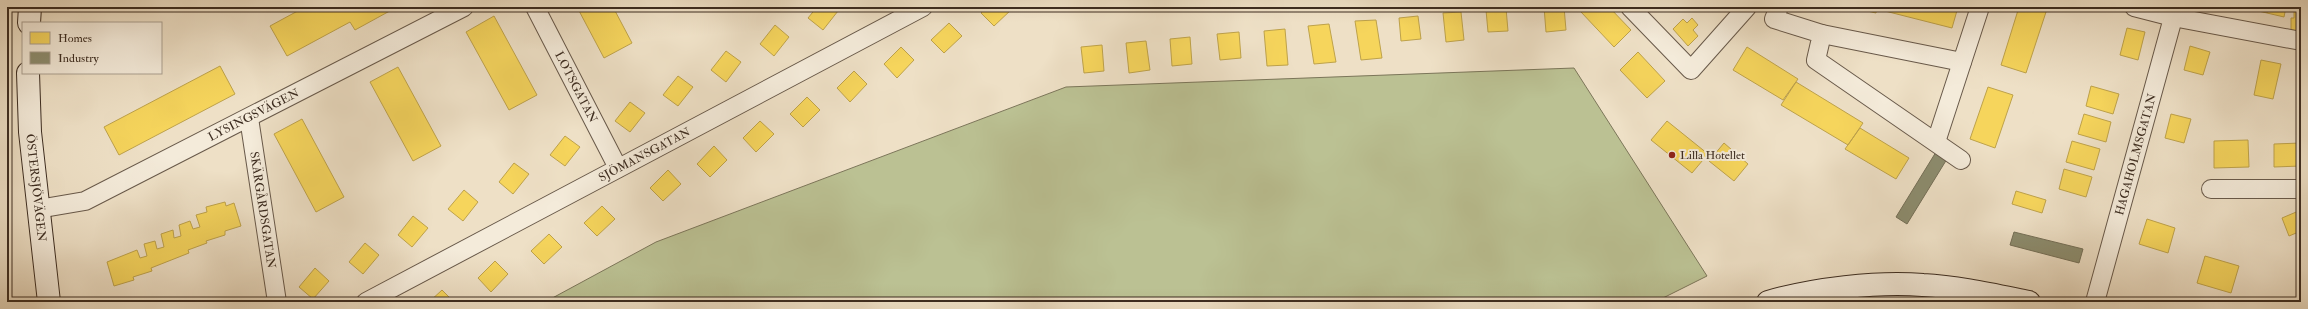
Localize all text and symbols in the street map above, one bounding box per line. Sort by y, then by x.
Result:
legend [22,22,162,74]
text: Homes [58,31,92,46]
street label: LOTSGATAN [552,49,601,125]
text: Industry [58,51,100,66]
street label: LYSINGSVÄGEN [205,85,302,144]
street label: HAGAHOLMSGATAN [2112,92,2159,217]
street label: SJÖMANSGATAN [596,124,693,185]
street label: ÖSTERSJÖVÄGEN [23,133,50,243]
place label: Lilla Hotellet [1680,148,1745,163]
street label: SKÄRGÅRDSGATAN [247,150,279,270]
marker: Lilla Hotellet [1667,150,1677,160]

